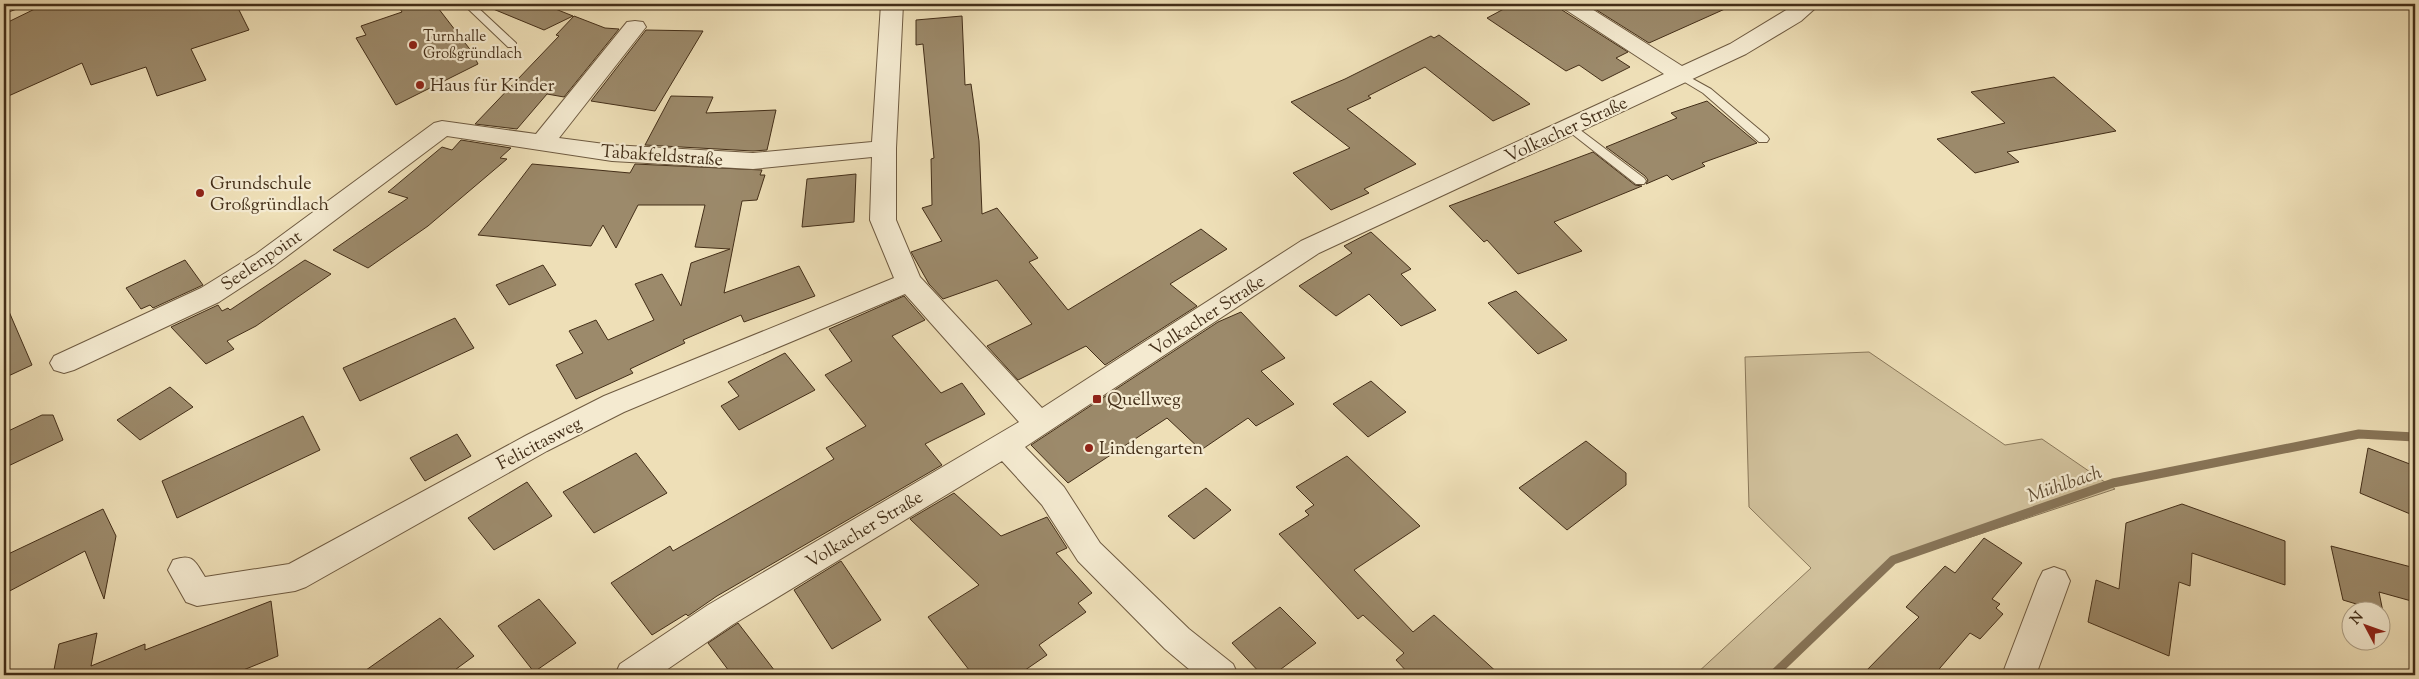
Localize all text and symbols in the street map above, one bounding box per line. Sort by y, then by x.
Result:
place label: Turnhalle Großgründlach [423,27,522,65]
marker: Turnhalle Großgründlach [407,39,419,51]
place label: Haus für Kinder [430,74,555,100]
marker: Haus für Kinder [414,79,426,91]
street label: Volkacher Straße [1501,91,1633,171]
street label: Tabakfeldstraße [600,140,724,174]
place label: Grundschule Großgründlach [210,172,329,219]
marker: Grundschule Großgründlach [194,187,206,199]
street label: Seelenpoint [216,225,308,298]
street label: Volkacher Straße [1145,270,1271,364]
place label: Quellweg [1107,388,1181,414]
marker: Quellweg [1091,393,1103,405]
street label: Felicitasweg [493,411,587,478]
place label: Lindengarten [1099,437,1203,463]
marker: Lindengarten [1083,442,1095,454]
water label: Mühlbach [2024,460,2106,511]
street label: Volkacher Straße [801,485,929,576]
north arrow [2342,602,2392,652]
text: N [2346,608,2369,630]

